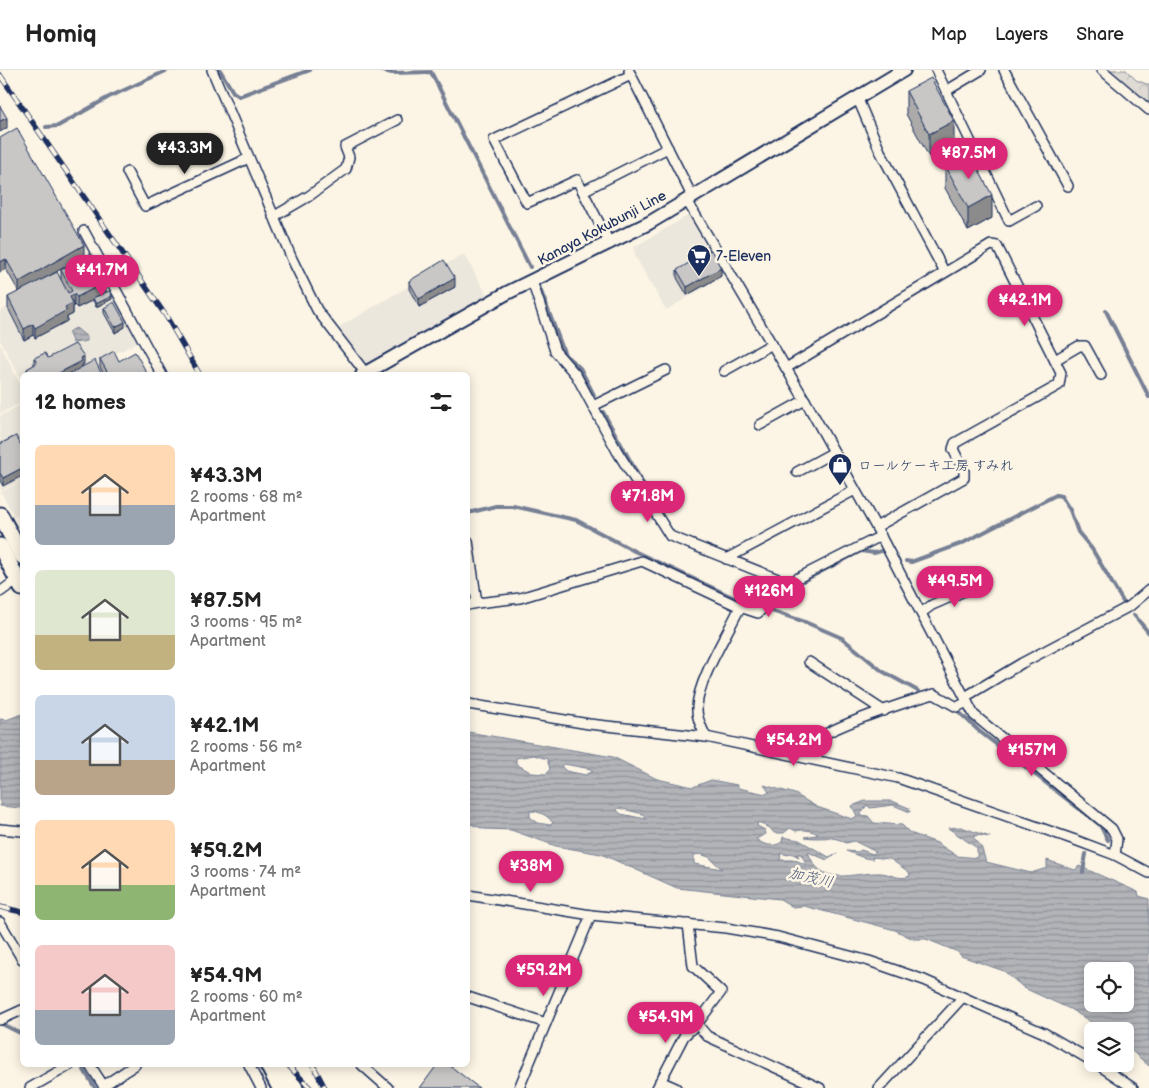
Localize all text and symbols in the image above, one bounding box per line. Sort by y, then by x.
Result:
text: Homiq [25,20,97,49]
text: Map [931,24,967,45]
text: Layers [995,24,1048,45]
text: Share [1076,24,1124,45]
pin: ¥43.3M [144,132,226,175]
pin: ¥87.5M [928,138,1010,180]
text: ¥43.3M [157,139,213,158]
text: ¥87.5M [942,144,996,163]
street label: Kanaya Kokubunji Line [535,187,669,269]
supermarket icon: 7-Eleven [686,243,712,277]
place label: 7-Eleven [716,248,771,265]
pin: ¥41.7M [61,254,143,297]
text: ¥41.7M [76,261,128,280]
pin: ¥42.1M [984,284,1066,327]
text: ¥42.1M [999,291,1051,310]
icon: filters [427,388,455,416]
text: 12 homes [35,390,126,415]
shop icon: ロールケーキ工房 すみれ [827,452,853,486]
place label: ロールケーキ工房 すみれ [858,457,1014,474]
text: ¥43.3M [190,463,263,488]
icon: home [75,465,135,525]
pin: ¥71.8M [607,480,689,523]
text: ¥71.8M [622,487,674,506]
text: 2 rooms · 68 m² [190,488,303,507]
text: Apartment [190,507,266,526]
pin: ¥49.5M [914,566,996,608]
text: ¥49.5M [927,572,983,591]
pin: ¥126M [734,576,804,618]
text: ¥126M [744,582,794,601]
text: ¥87.5M [190,588,262,613]
icon: home [75,590,135,650]
text: 3 rooms · 95 m² [190,613,302,632]
text: Apartment [190,632,266,651]
text: ¥42.1M [190,713,259,738]
icon: home [75,715,135,775]
pin: ¥54.2M [753,724,835,767]
text: ¥54.2M [766,731,822,750]
pin: ¥157M [997,734,1067,777]
text: 2 rooms · 56 m² [190,738,302,757]
text: ¥157M [1008,741,1056,760]
text: Apartment [190,757,266,776]
text: ¥59.2M [190,838,263,863]
icon: home [75,840,135,900]
pin: ¥38M [501,850,561,893]
text: ¥38M [510,857,552,876]
text: 3 rooms · 74 m² [190,863,301,882]
water label: 加茂川 [787,864,835,892]
text: Apartment [190,882,266,901]
pin: ¥59.2M [503,954,585,997]
text: ¥59.2M [516,961,572,980]
map controls [1084,962,1134,1072]
button: locate [1084,962,1134,1012]
text: ¥54.9M [190,963,262,988]
icon: home [75,965,135,1025]
text: 2 rooms · 60 m² [190,988,303,1007]
pin: ¥54.9M [625,1002,707,1044]
text: Apartment [190,1007,266,1026]
text: ¥54.9M [638,1008,694,1027]
button: layers [1084,1022,1134,1072]

